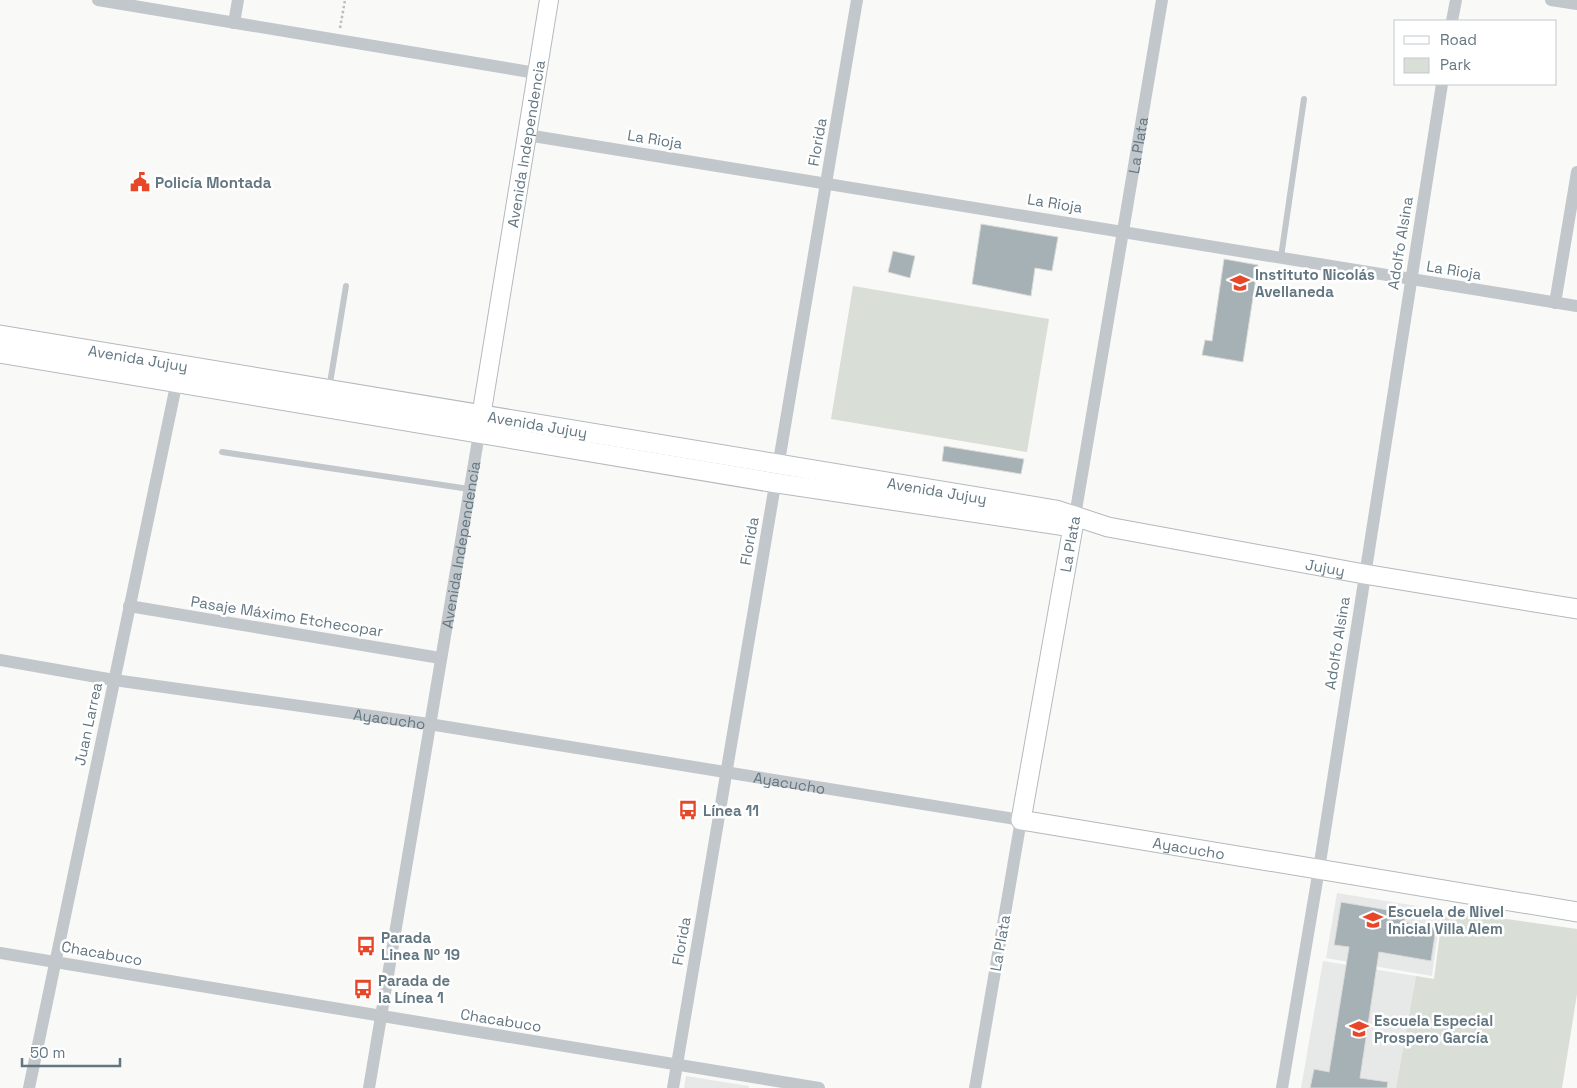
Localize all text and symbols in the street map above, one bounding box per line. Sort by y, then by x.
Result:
legend [1394,20,1557,85]
text: Road [1440,30,1477,49]
text: Park [1440,55,1471,74]
street label: Avenida Independencia [503,58,549,229]
street label: La Plata [1123,115,1152,175]
street label: Florida [803,116,831,168]
street label: La Rioja [626,125,684,153]
public building icon: Policía Montada [129,171,151,193]
place label: Policía Montada [155,173,272,192]
street label: La Rioja [1026,189,1084,217]
street label: Adolfo Alsina [1383,195,1417,291]
street label: La Rioja [1425,256,1483,284]
place label: Instituto Nicolás Avellaneda [1255,265,1375,301]
school or university icon: Instituto Nicolás Avellaneda [1229,272,1251,294]
street label: Avenida Jujuy [87,340,189,375]
street label: Avenida Jujuy [486,406,589,442]
street label: Avenida Independencia [437,459,484,630]
street label: Avenida Jujuy [886,473,988,508]
street label: La Plata [1056,514,1084,574]
street label: Florida [735,515,763,567]
street label: Jujuy [1304,554,1347,580]
street label: Pasaje Máximo Etchecopar [189,591,385,641]
street label: Adolfo Alsina [1320,595,1354,691]
street label: Juan Larrea [70,680,106,767]
street label: Ayacucho [352,704,427,733]
street label: Ayacucho [752,767,827,798]
bus stop icon: Línea 11 [677,799,699,821]
place label: Línea 11 [703,801,759,820]
street label: Ayacucho [1152,832,1226,863]
place label: Escuela de Nivel Inicial Villa Alem [1388,902,1504,938]
school or university icon: Escuela de Nivel Inicial Villa Alem [1362,909,1384,931]
street label: La Plata [986,913,1014,973]
street label: Florida [667,915,695,967]
place label: Parada Linea Nº 19 [381,928,460,964]
bus stop icon: Parada Linea Nº 19 [355,935,377,957]
street label: Chacabuco [60,937,144,969]
place label: Parada de la Línea 1 [378,971,450,1007]
bus stop icon: Parada de la Línea 1 [352,978,374,1000]
street label: Chacabuco [459,1004,543,1036]
place label: Escuela Especial Prospero García [1374,1011,1493,1047]
school or university icon: Escuela Especial Prospero García [1348,1018,1370,1040]
scale bar [22,1036,120,1068]
text: 50 m [30,1043,65,1062]

